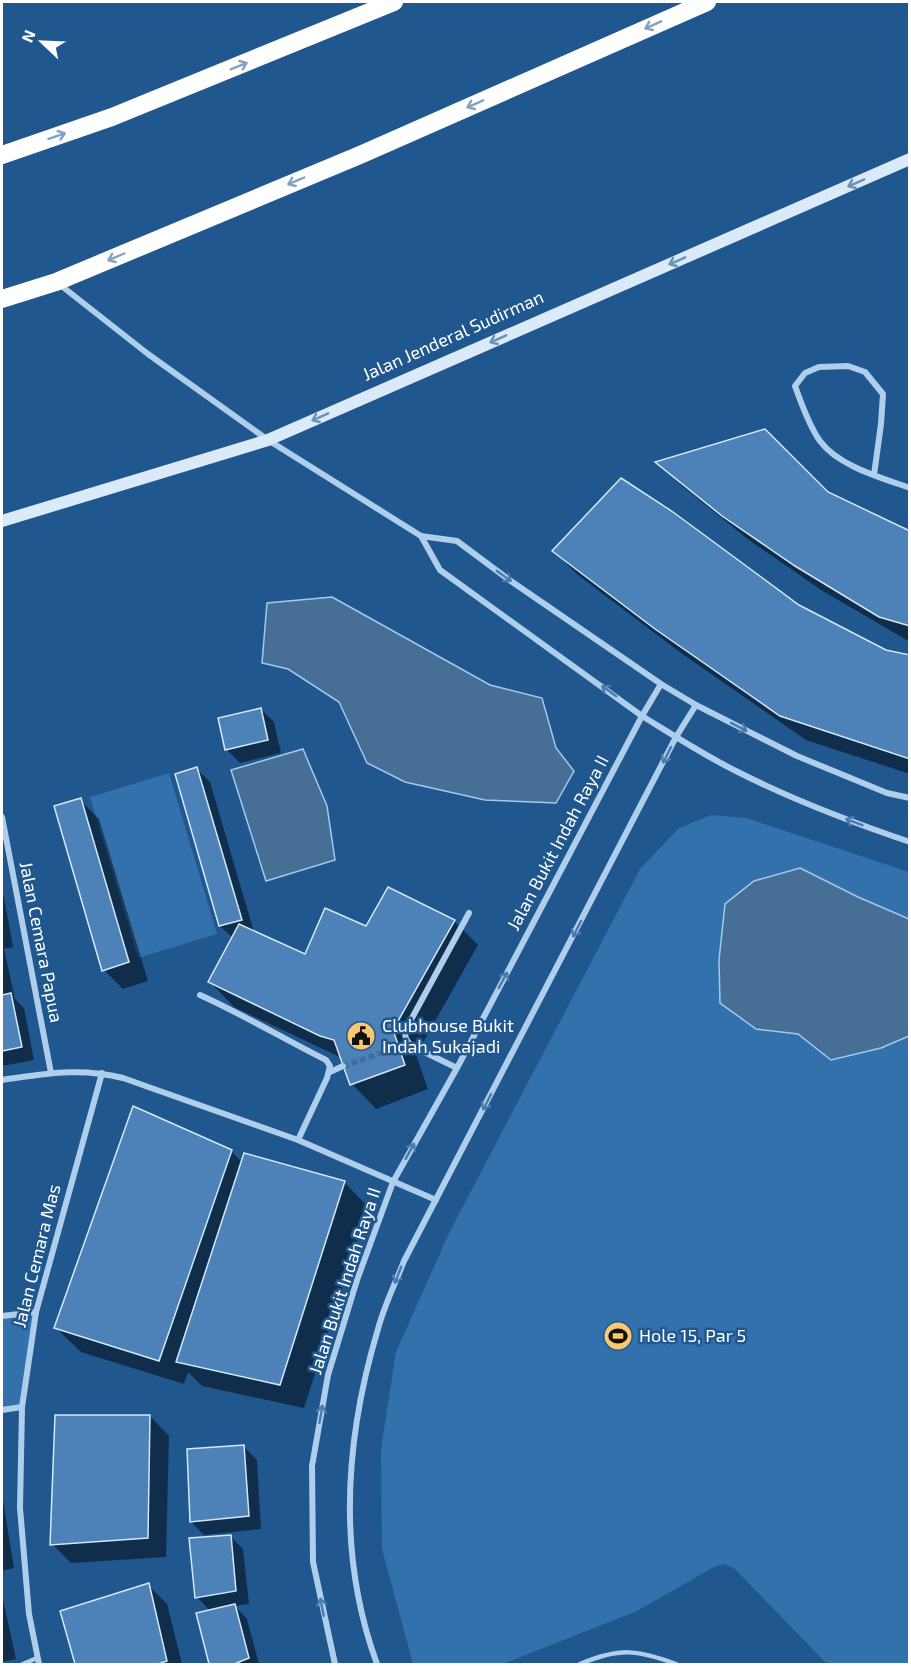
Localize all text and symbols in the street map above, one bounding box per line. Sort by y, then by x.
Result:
north arrow [12,12,72,72]
one-way arrow [645,20,663,31]
text: N [17,27,39,45]
one-way arrow [229,60,247,71]
one-way arrow [466,99,485,110]
one-way arrow [47,130,66,141]
one-way arrow [287,176,306,187]
one-way arrow [847,178,865,189]
one-way arrow [108,252,126,263]
one-way arrow [669,255,687,267]
street label: Jalan Jenderal Sudirman [359,285,547,385]
one-way arrow [490,333,508,345]
one-way arrow [311,413,329,424]
one-way arrow [495,570,511,582]
one-way arrow [602,685,618,698]
one-way arrow [729,721,747,733]
one-way arrow [660,746,672,764]
street label: Jalan Bukit Indah Raya II [502,751,613,934]
one-way arrow [846,816,864,827]
street label: Jalan Cemara Papua [16,860,68,1024]
one-way arrow [571,919,582,937]
one-way arrow [498,971,509,989]
place label: Clubhouse Bukit Indah Sukajadi [382,1014,514,1057]
public building icon: Clubhouse Bukit Indah Sukajadi [345,1020,377,1052]
one-way arrow [481,1092,492,1110]
one-way arrow [405,1143,417,1160]
street label: Jalan Cemara Mas [8,1182,65,1330]
street label: Jalan Bukit Indah Raya II [303,1184,385,1377]
one-way arrow [392,1265,403,1284]
sports icon: Hole 15, Par 5 [602,1320,634,1352]
place label: Hole 15, Par 5 [639,1324,746,1346]
one-way arrow [316,1405,327,1425]
one-way arrow [316,1598,327,1618]

